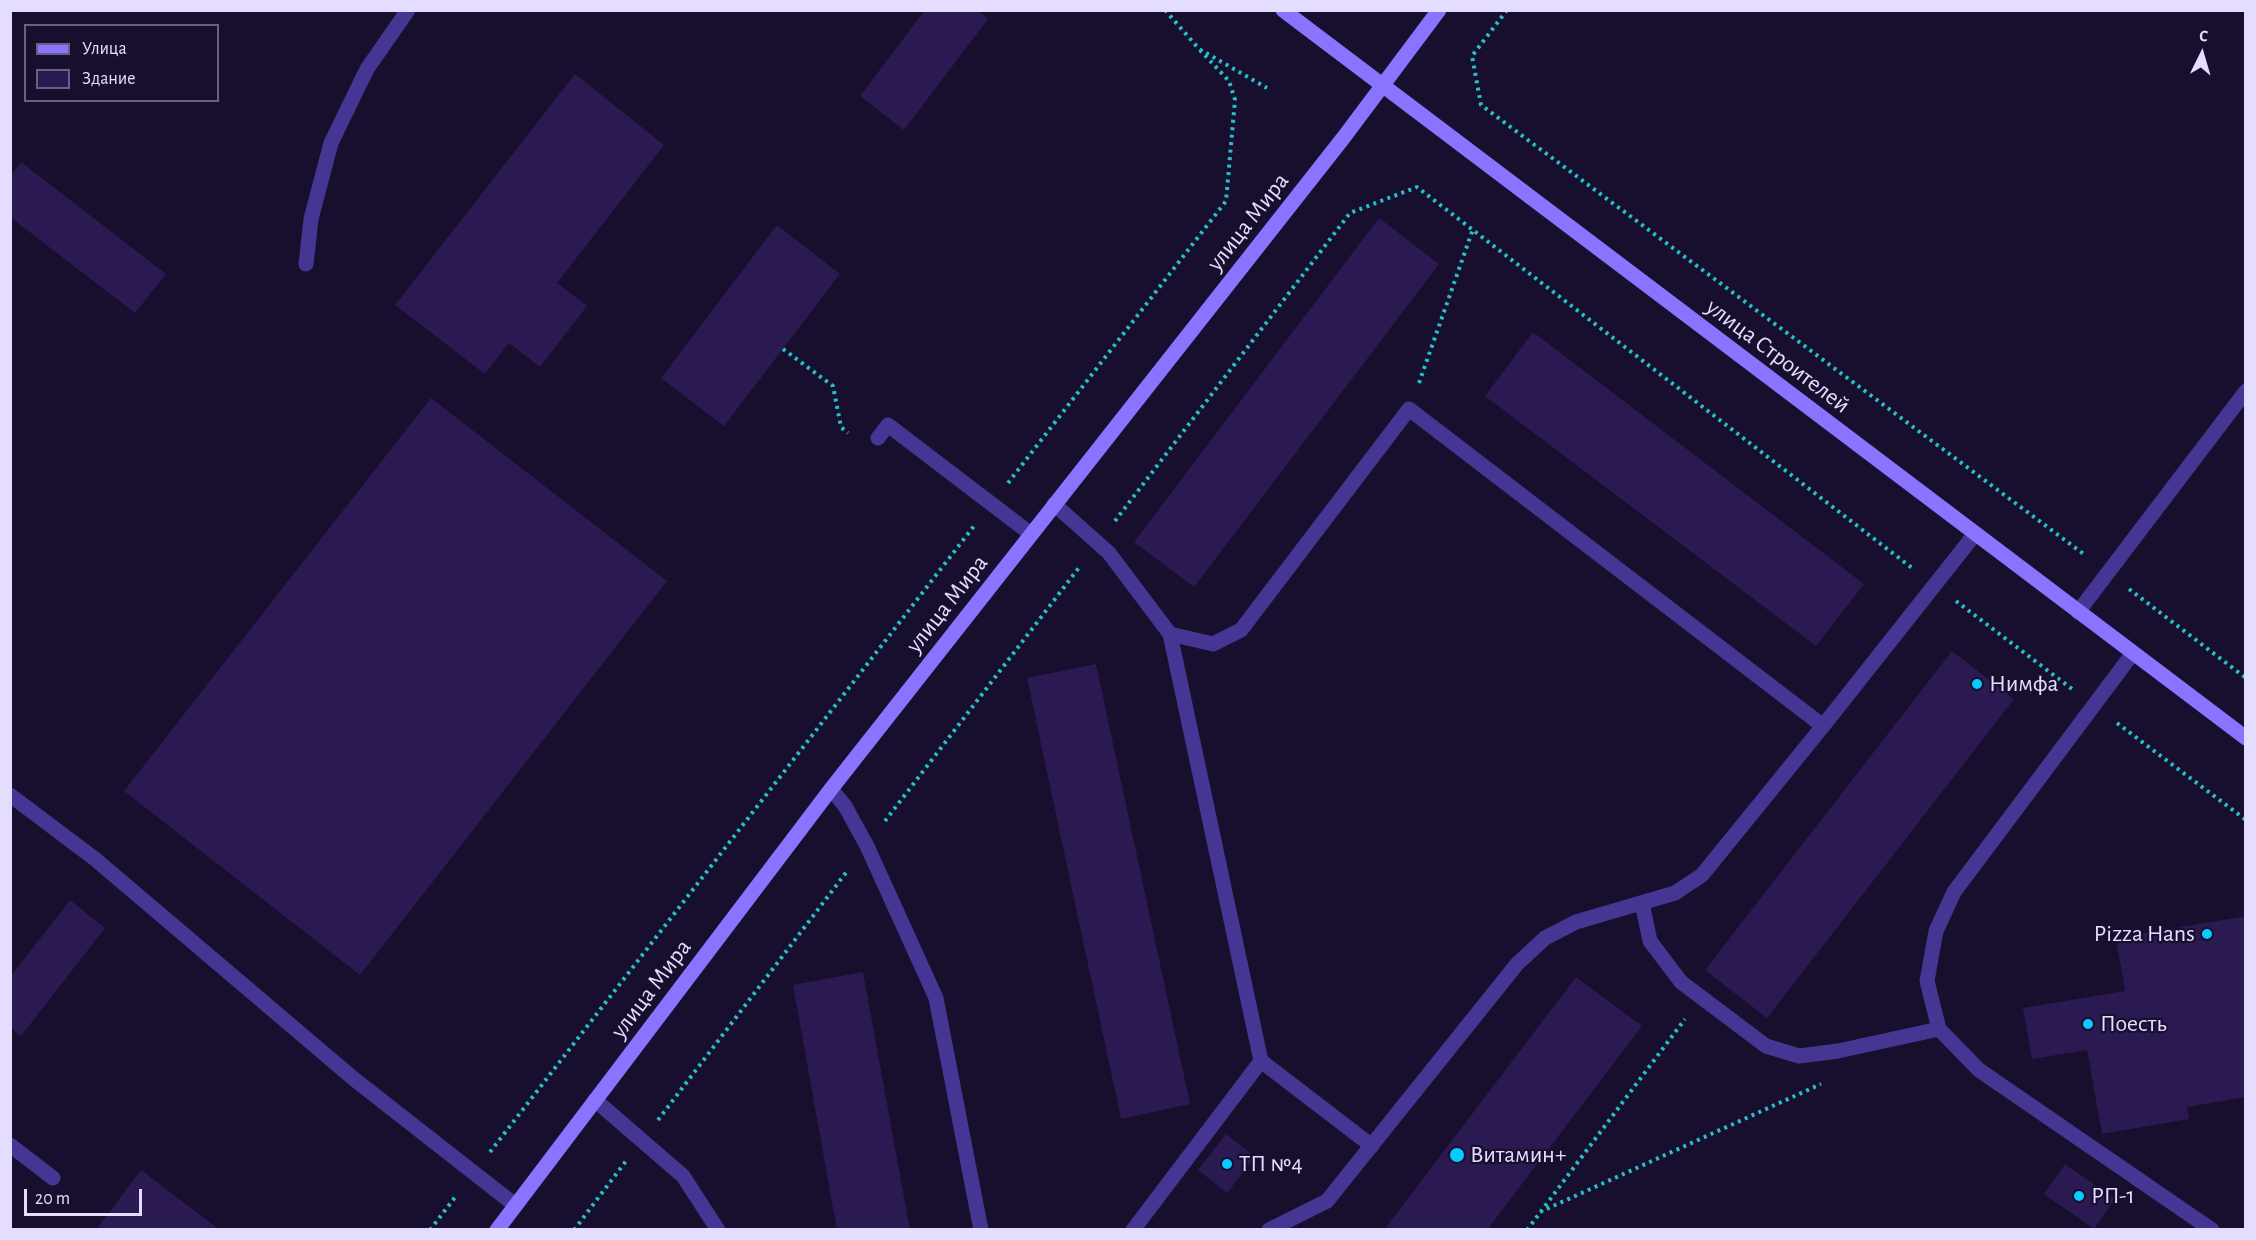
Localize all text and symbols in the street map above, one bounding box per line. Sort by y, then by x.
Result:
legend [24,24,219,102]
north arrow [2172,24,2232,84]
text: С [2198,28,2209,44]
text: Улица [82,40,127,58]
text: Здание [82,70,136,88]
street label: улица Мира [1201,167,1295,277]
street label: улица Строителей [1700,292,1856,420]
street label: улица Мира [900,549,994,659]
place label: Нимфа [1989,670,2059,698]
marker: Нимфа [1970,677,1984,691]
place label: Pizza Hans [2094,920,2195,948]
marker: Pizza Hans [2200,927,2214,941]
street label: улица Мира [604,934,698,1044]
place label: Поесть [2100,1010,2167,1038]
marker: Поесть [2081,1017,2095,1031]
place label: Витамин+ [1470,1141,1566,1169]
marker: Витамин+ [1448,1146,1466,1164]
place label: ТП №4 [1239,1150,1303,1178]
marker: ТП №4 [1220,1157,1234,1171]
scale bar [27,1177,146,1215]
place label: РП-1 [2091,1182,2135,1210]
marker: РП-1 [2072,1189,2086,1203]
text: 20 m [35,1190,70,1208]

